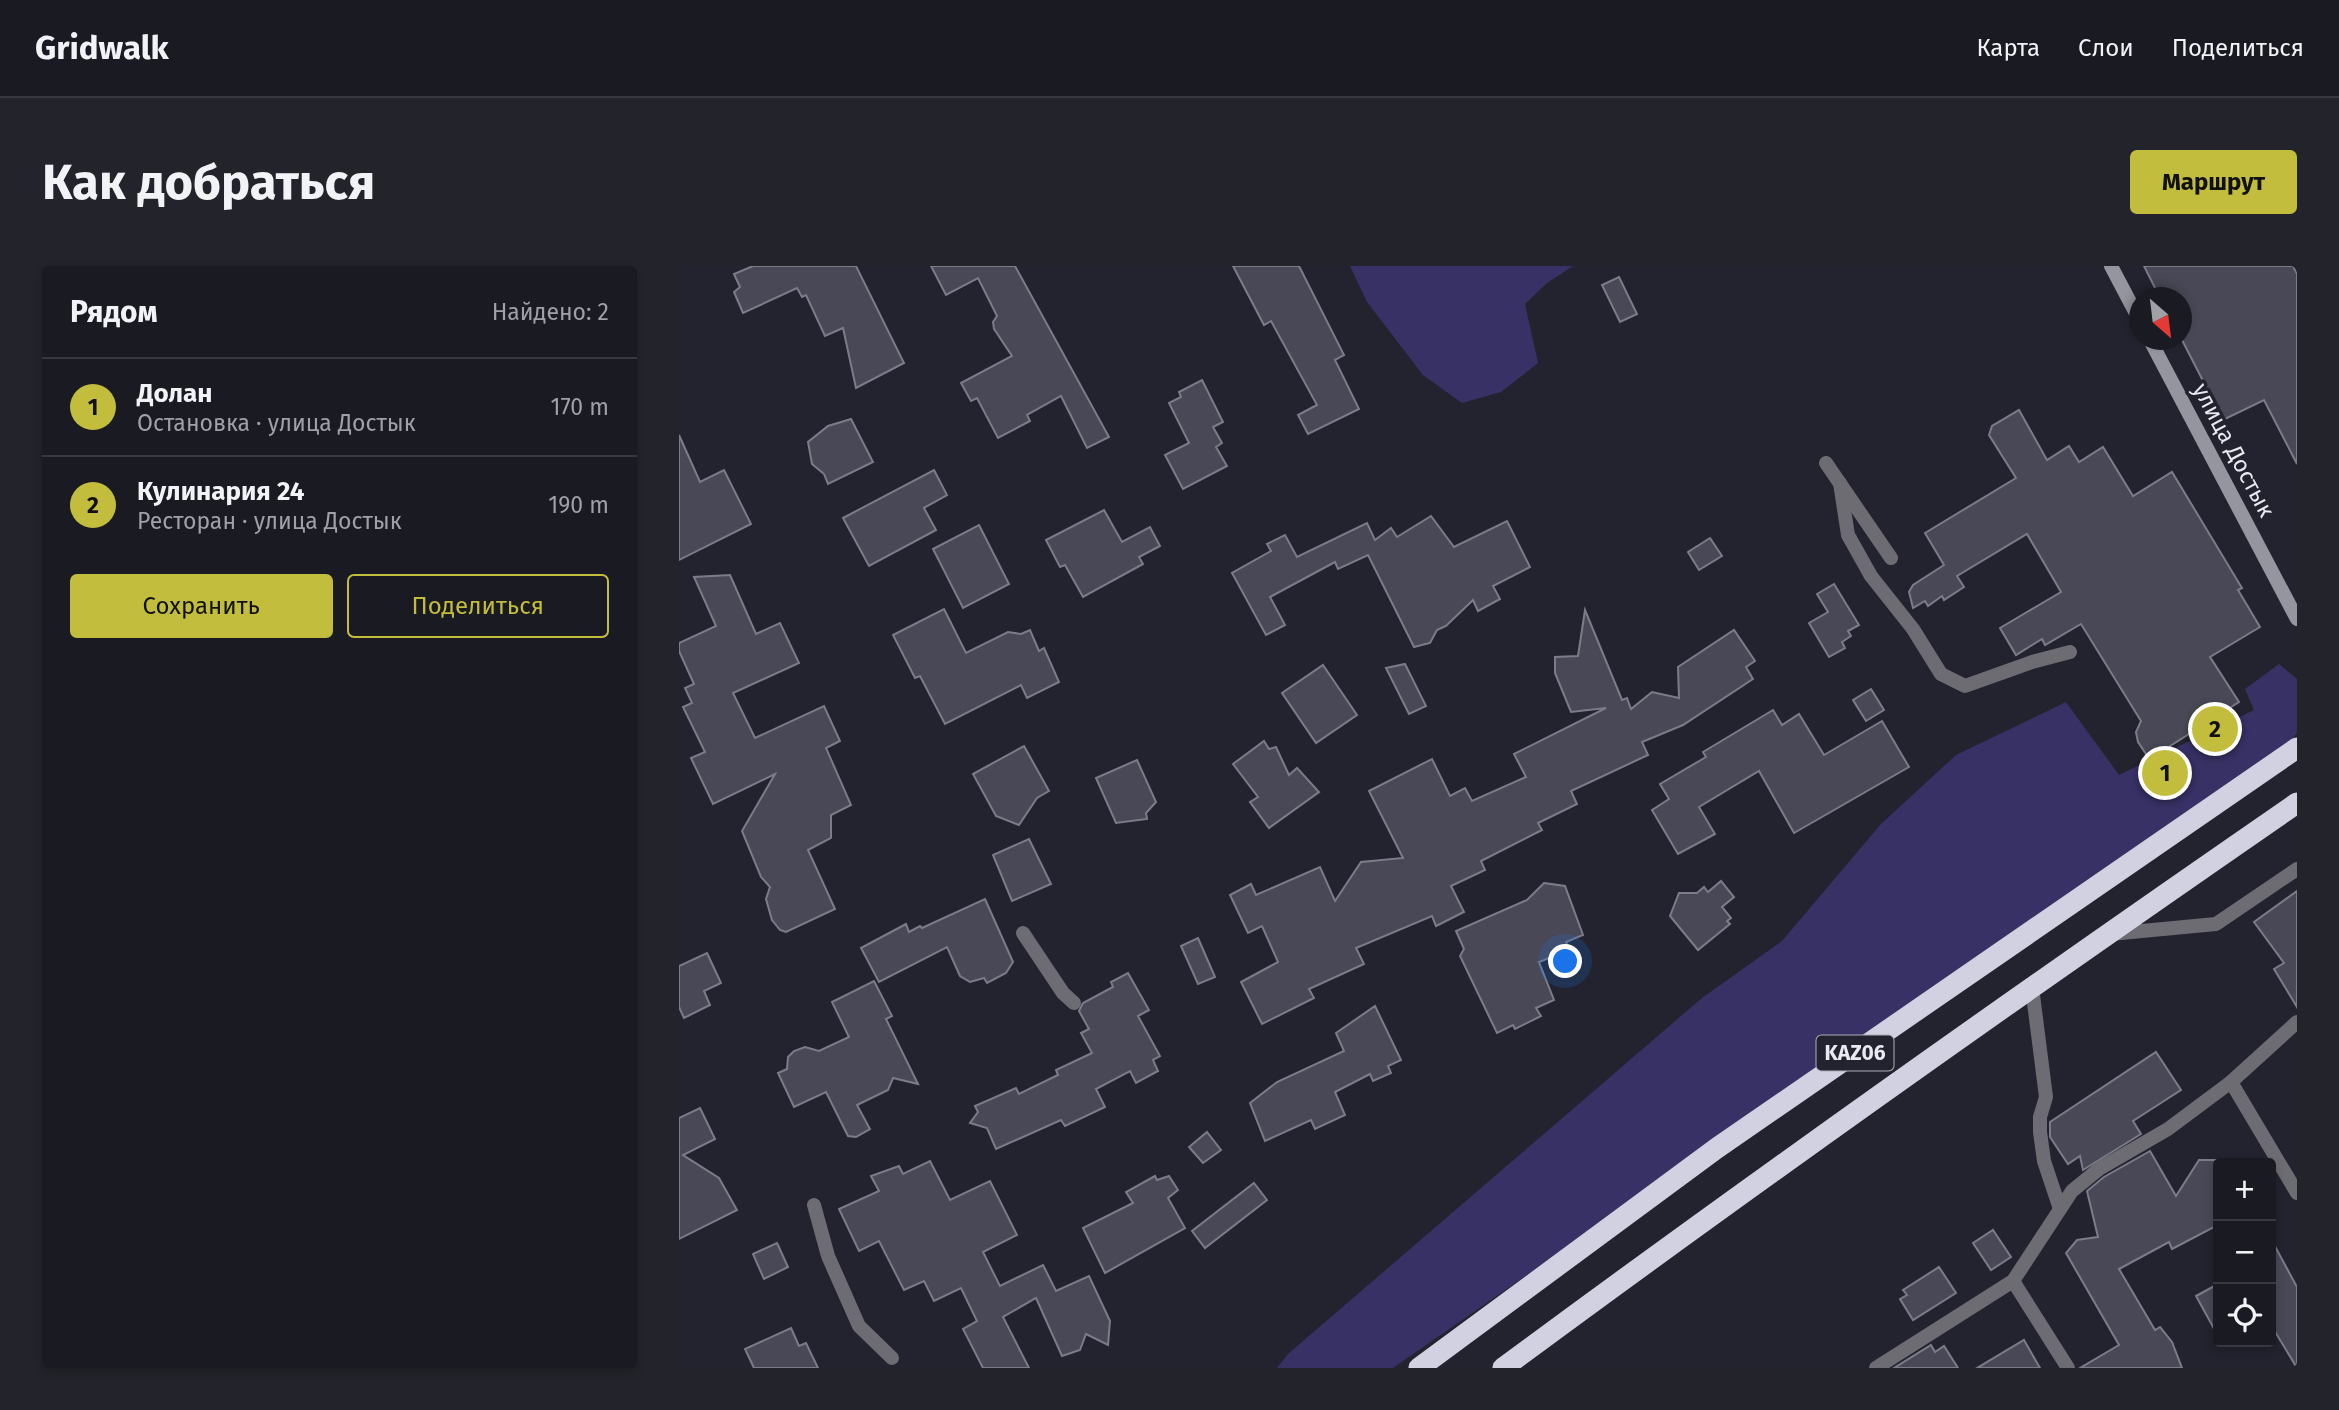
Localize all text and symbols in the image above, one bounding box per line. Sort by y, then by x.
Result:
text: Gridwalk [35,28,169,68]
text: Карта [1976,34,2040,62]
text: Слои [2078,34,2134,62]
text: Поделиться [2172,34,2304,62]
button: Маршрут [2130,150,2297,214]
text: Как добраться [42,153,375,212]
north arrow [2129,287,2192,350]
text: Рядом [70,294,158,330]
text: Найдено: 2 [492,298,609,326]
text: Долан [137,378,213,409]
street label: улица Достык [2187,378,2281,522]
text: 1 [88,393,98,421]
text: 170 m [550,393,609,421]
text: Остановка · улица Достык [137,409,416,437]
text: Кулинария 24 [137,476,304,507]
text: 2 [87,491,99,519]
text: 190 m [548,491,609,519]
text: Ресторан · улица Достык [137,507,402,535]
button: Сохранить [70,574,333,638]
button: Поделиться [347,574,609,638]
pin: 2 [2192,703,2238,755]
pin: 1 [2142,747,2188,799]
your location [1548,944,1582,978]
road number: KАZ06 [1817,1036,1893,1070]
map controls [2213,1158,2276,1347]
button: + [2213,1158,2276,1221]
button: − [2213,1221,2276,1284]
button: locate [2213,1284,2276,1347]

